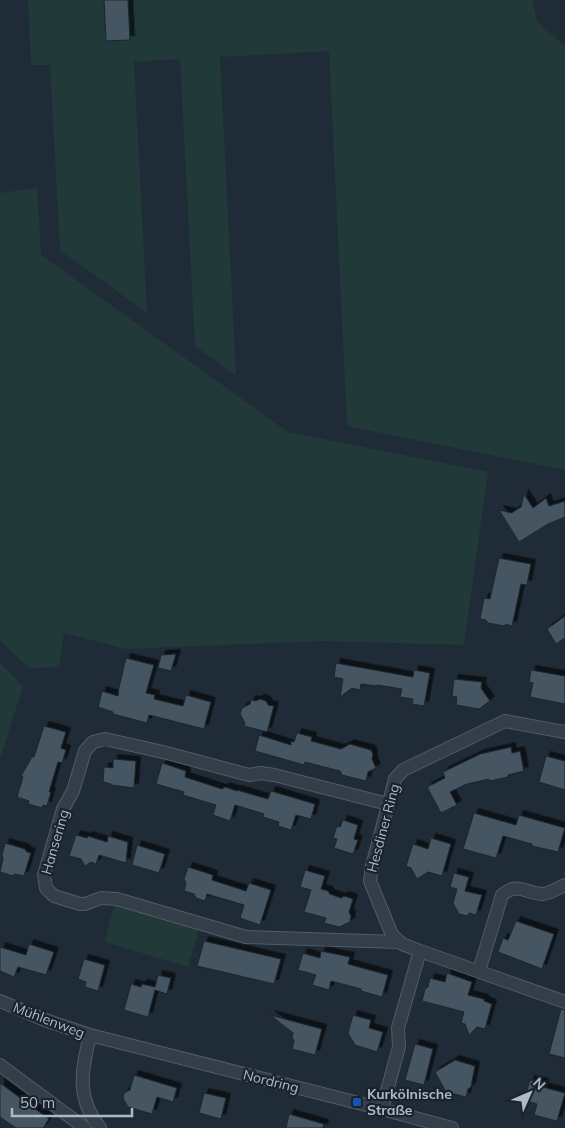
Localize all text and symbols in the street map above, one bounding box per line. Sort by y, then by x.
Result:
street label: Hesdiner Ring [362,782,404,874]
street label: Hansering [37,807,73,877]
street label: Mühlenweg [11,998,87,1042]
street label: Nordring [241,1065,301,1097]
north arrow [505,1068,555,1118]
text: N [529,1074,549,1094]
place label: Kurkölnische Straße [367,1085,452,1119]
scale bar [12,1086,132,1118]
text: 50 m [20,1093,55,1112]
marker: Kurkölnische Straße [351,1096,363,1108]

